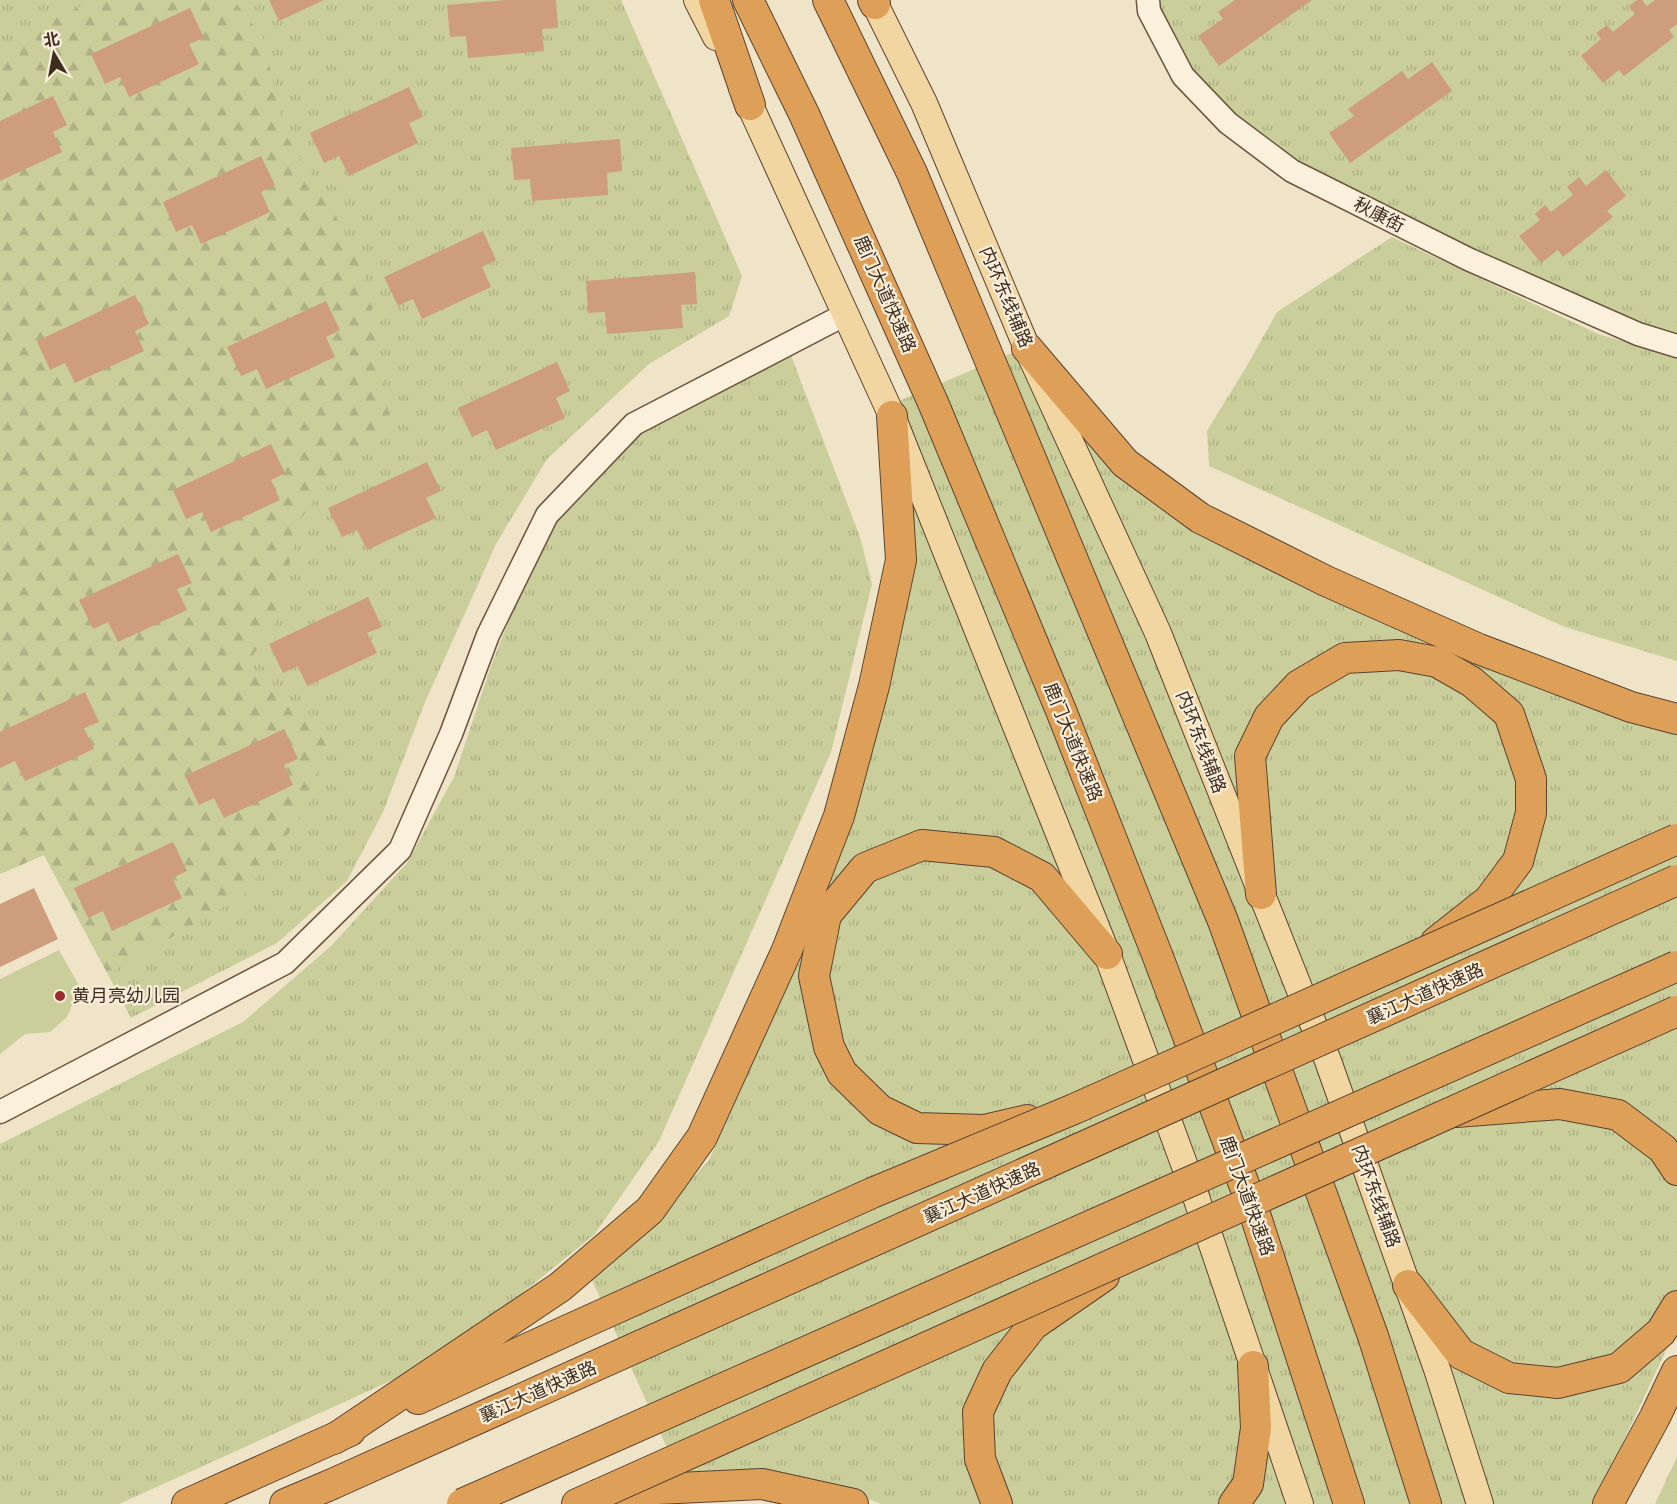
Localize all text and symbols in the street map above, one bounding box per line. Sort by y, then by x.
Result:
north arrow [24,24,84,84]
text: 北 [42,30,61,49]
street label: 秋康街 [1350,194,1408,236]
street label: 鹿门大道快速路 [850,232,920,356]
street label: 内环东线辅路 [976,243,1036,351]
street label: 鹿门大道快速路 [1040,680,1106,804]
street label: 内环东线辅路 [1172,688,1230,796]
street label: 襄江大道快速路 [1363,959,1487,1029]
place label: 黄月亮幼儿园 [72,986,180,1006]
marker: 黄月亮幼儿园 [53,989,67,1003]
street label: 鹿门大道快速路 [1216,1133,1278,1259]
street label: 内环东线辅路 [1348,1142,1404,1250]
street label: 襄江大道快速路 [920,1158,1044,1228]
street label: 襄江大道快速路 [476,1357,600,1427]

